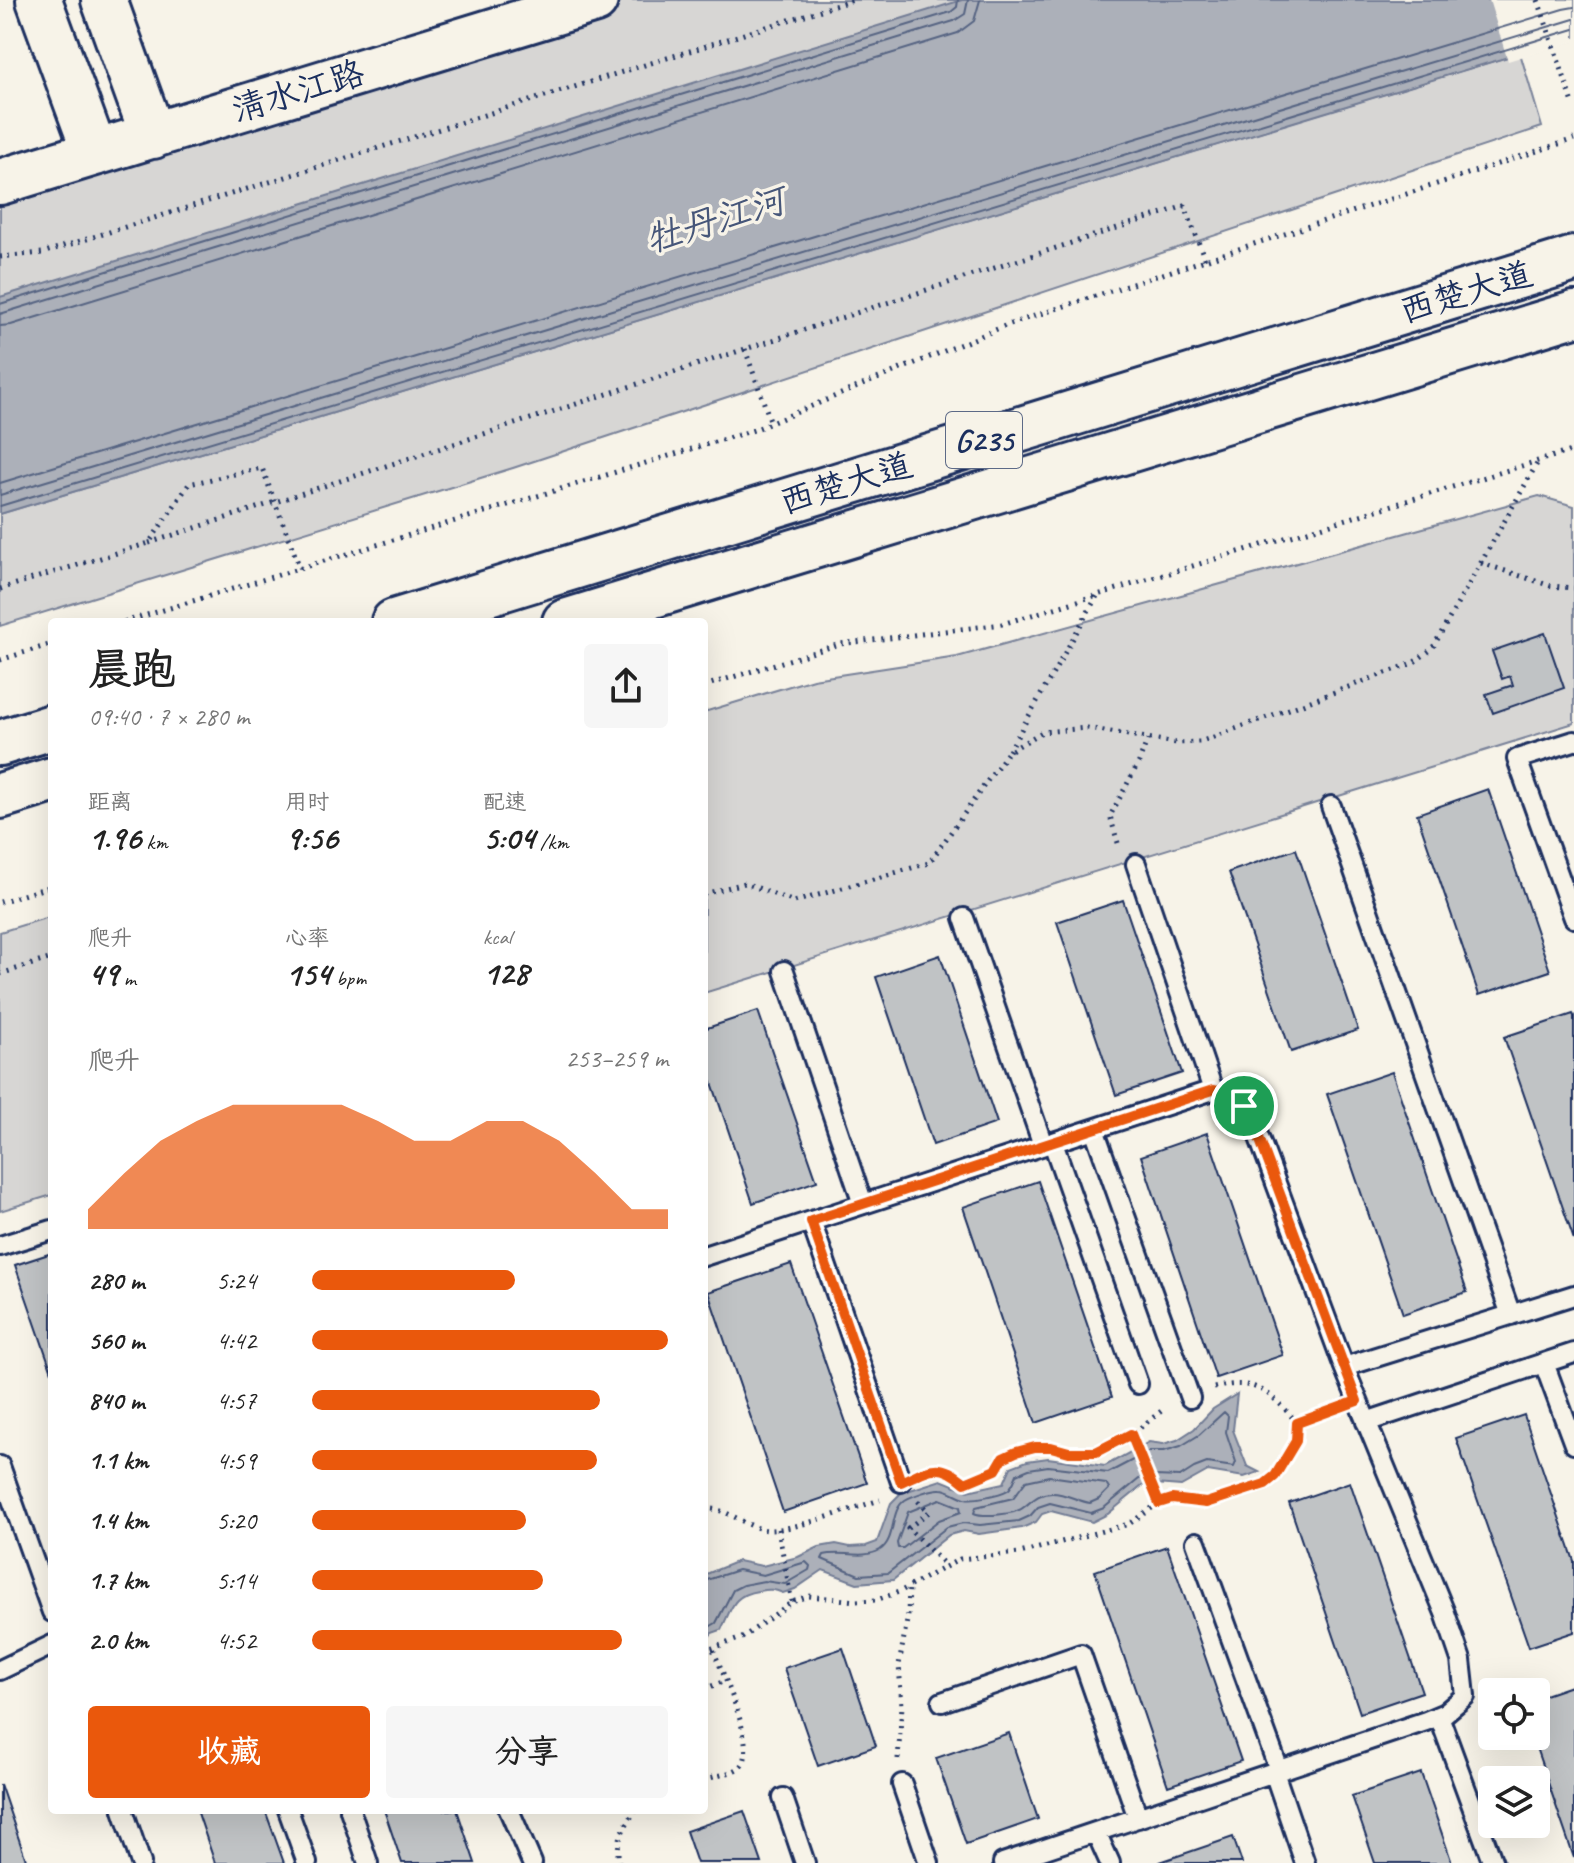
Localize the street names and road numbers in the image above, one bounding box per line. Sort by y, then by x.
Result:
street label: 清水江路 [227,51,369,131]
street label: 西楚大道 [1395,252,1537,332]
road number: G235 [946,412,1022,468]
street label: 西楚大道 [775,443,917,523]

